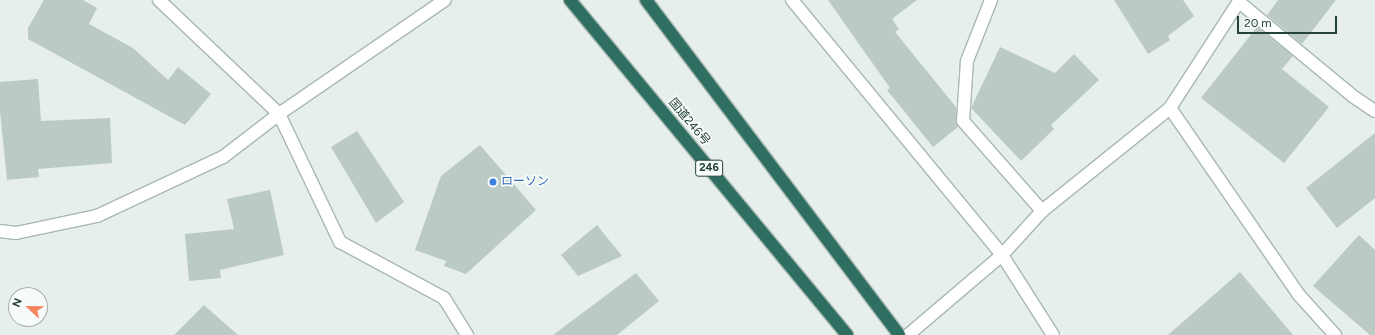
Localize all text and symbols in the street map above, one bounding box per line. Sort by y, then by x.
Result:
scale bar [1239,8,1339,34]
text: 20 m [1244,16,1272,30]
street label: 国道246号 [665,96,713,148]
road number: 246 [695,159,723,177]
place label: ローソン [501,175,549,189]
marker: ローソン [488,177,498,187]
north arrow [8,287,48,327]
text: N [10,296,25,309]

